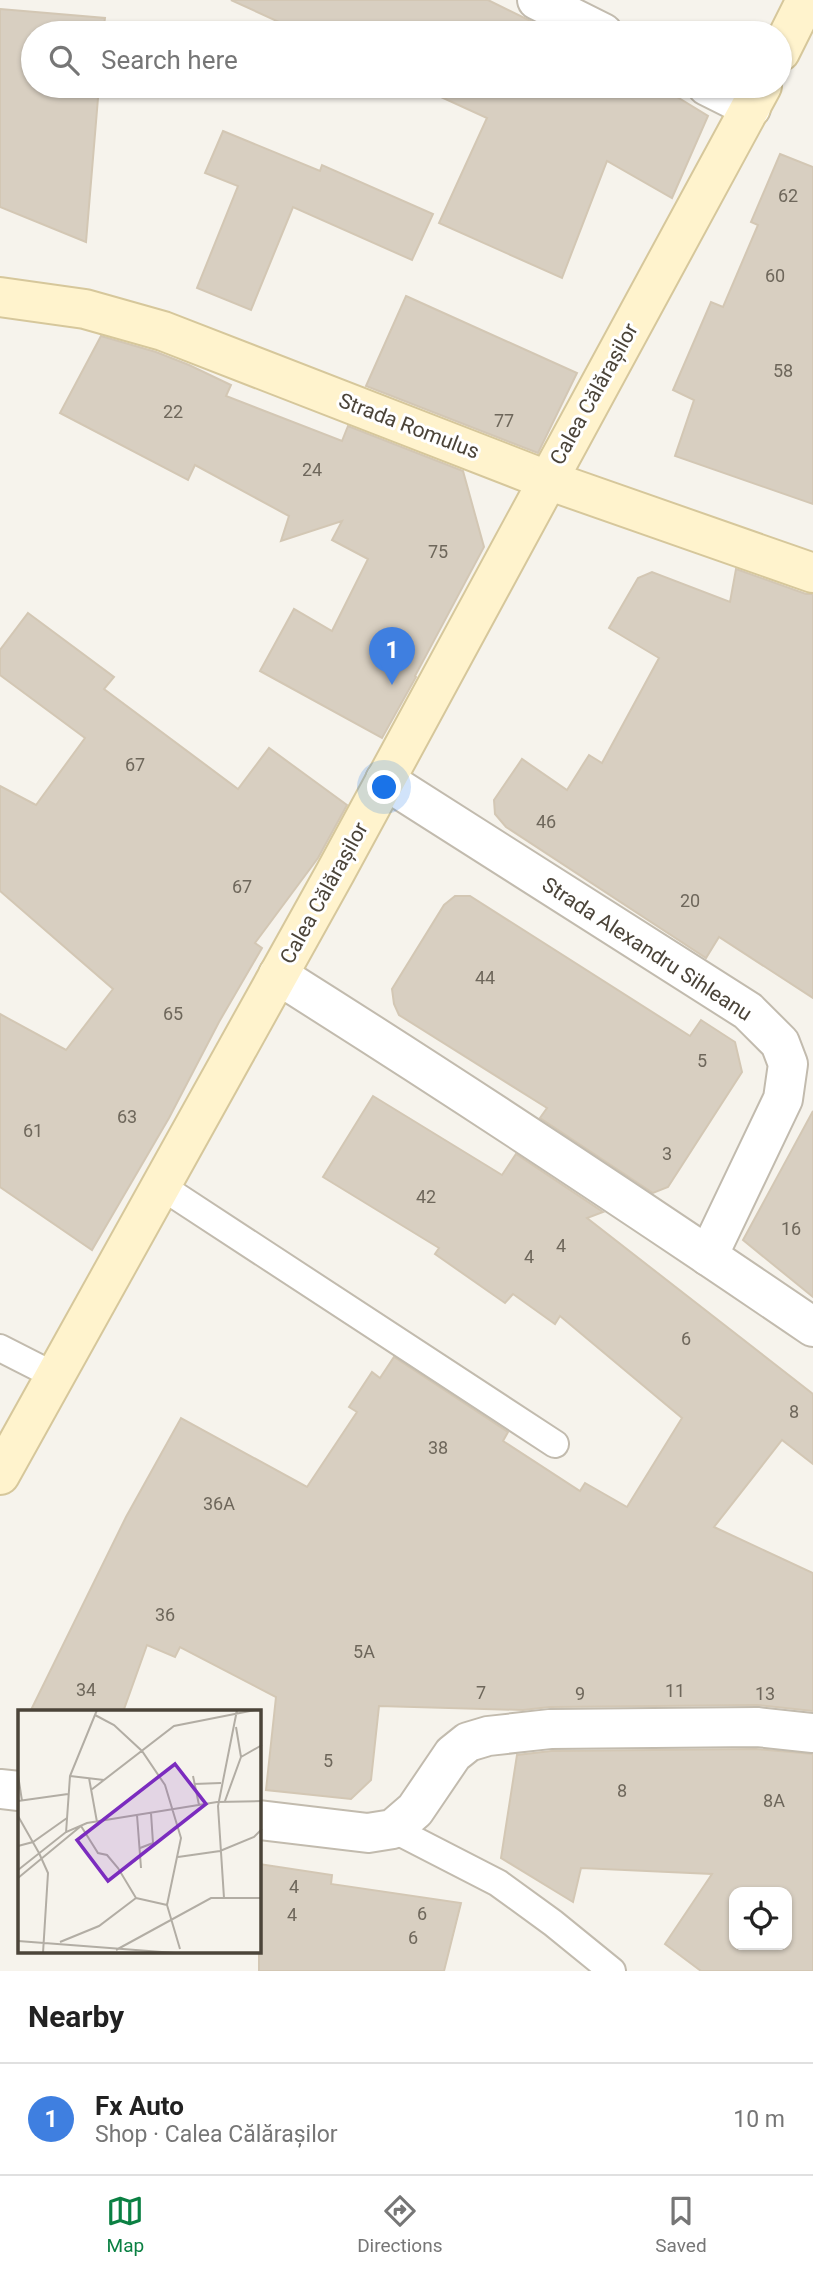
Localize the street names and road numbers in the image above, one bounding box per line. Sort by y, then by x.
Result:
street label: Calea Călărașilor [545,319,643,469]
street label: Strada Romulus [335,388,483,464]
street label: Calea Călărașilor [275,818,373,968]
street label: Strada Alexandru Sihleanu [538,872,756,1026]

